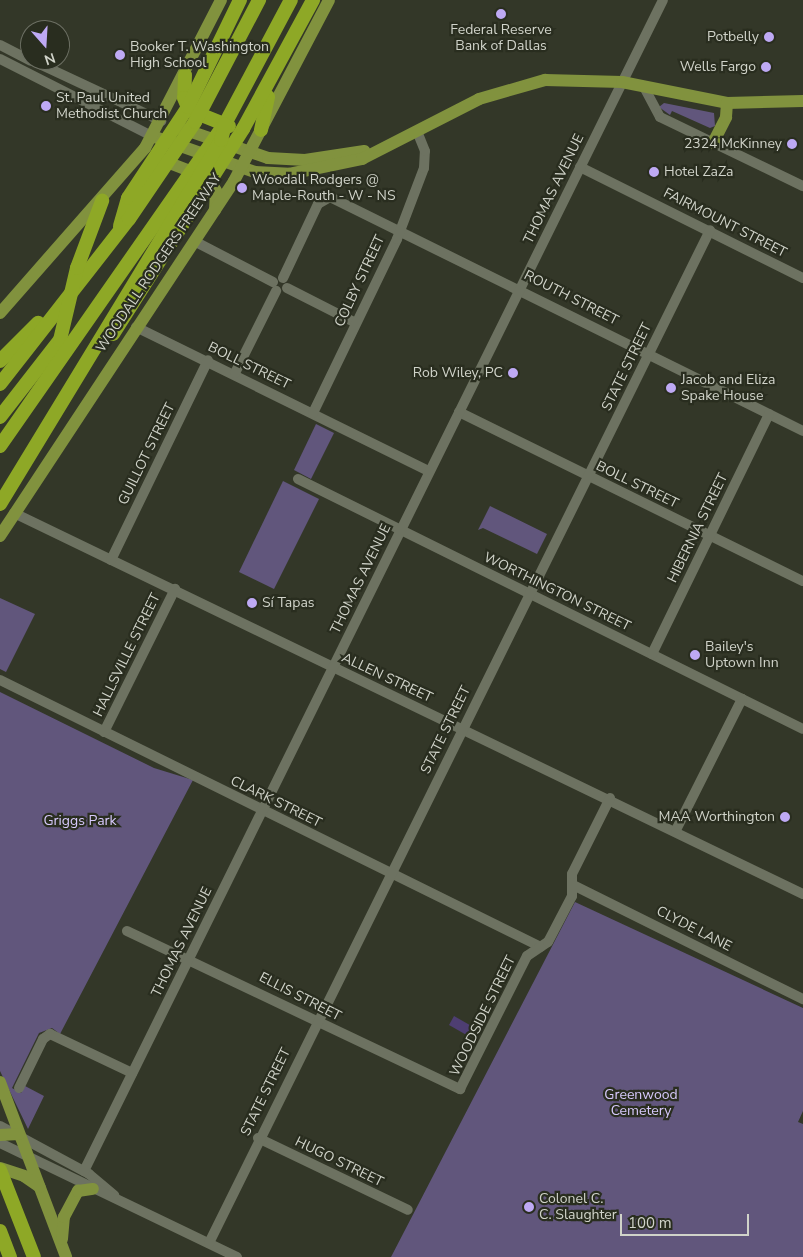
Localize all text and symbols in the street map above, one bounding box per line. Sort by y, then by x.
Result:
marker: Federal Reserve Bank of Dallas [495,8,507,20]
north arrow [20,20,70,70]
place label: Federal Reserve Bank of Dallas [450,22,552,54]
place label: Potbelly [707,29,759,45]
marker: Potbelly [763,31,775,43]
place label: Booker T. Washington High School [130,39,269,72]
text: N [42,48,58,69]
marker: Booker T. Washington High School [114,49,126,61]
place label: Wells Fargo [680,59,756,75]
marker: Wells Fargo [760,61,772,73]
place label: St. Paul United Methodist Church [56,90,167,122]
marker: St. Paul United Methodist Church [40,100,52,112]
street label: THOMAS AVENUE [520,131,588,247]
place label: 2324 McKinney [684,136,782,152]
marker: 2324 McKinney [786,138,798,150]
place label: Hotel ZaZa [664,164,733,180]
marker: Hotel ZaZa [648,166,660,178]
street label: WOODALL RODGERS FREEWAY [93,171,225,355]
place label: Woodall Rodgers @ Maple-Routh - W - NS [252,172,396,204]
marker: Woodall Rodgers @ Maple-Routh - W - NS [236,182,248,194]
street label: FAIRMOUNT STREET [661,185,789,261]
street label: COLBY STREET [331,232,389,330]
street label: ROUTH STREET [521,267,621,329]
street label: STATE STREET [598,320,656,414]
street label: BOLL STREET [205,339,293,393]
place label: Rob Wiley, PC [413,365,503,381]
marker: Rob Wiley, PC [507,367,519,379]
place label: Jacob and Eliza Spake House [681,372,775,404]
marker: Jacob and Eliza Spake House [665,382,677,394]
street label: GUILLOT STREET [115,400,179,508]
street label: BOLL STREET [593,458,681,512]
street label: HIBERNIA STREET [664,471,732,585]
street label: THOMAS AVENUE [327,521,395,637]
street label: WORTHINGTON STREET [481,549,633,635]
street label: HALLSVILLE STREET [90,591,164,719]
place label: Sí Tapas [262,595,315,611]
marker: Sí Tapas [246,597,258,609]
place label: Bailey's Uptown Inn [705,639,779,672]
marker: Bailey's Uptown Inn [689,649,701,661]
street label: ALLEN STREET [339,650,435,706]
street label: STATE STREET [417,683,475,777]
street label: CLARK STREET [228,773,324,831]
place label: MAA Worthington [658,809,775,825]
marker: MAA Worthington [779,811,791,823]
park label: Griggs Park [43,813,117,829]
street label: THOMAS AVENUE [148,884,216,1000]
street label: CLYDE LANE [654,903,734,955]
street label: WOODSIDE STREET [446,953,520,1079]
street label: ELLIS STREET [256,969,344,1025]
street label: STATE STREET [237,1045,295,1139]
park label: Greenwood Cemetery [604,1087,678,1120]
street label: HUGO STREET [292,1133,386,1191]
place label: Colonel C. C. Slaughter [539,1191,617,1224]
marker: Colonel C. C. Slaughter [523,1201,535,1213]
scale bar [623,1204,752,1236]
text: 100 m [628,1213,672,1233]

